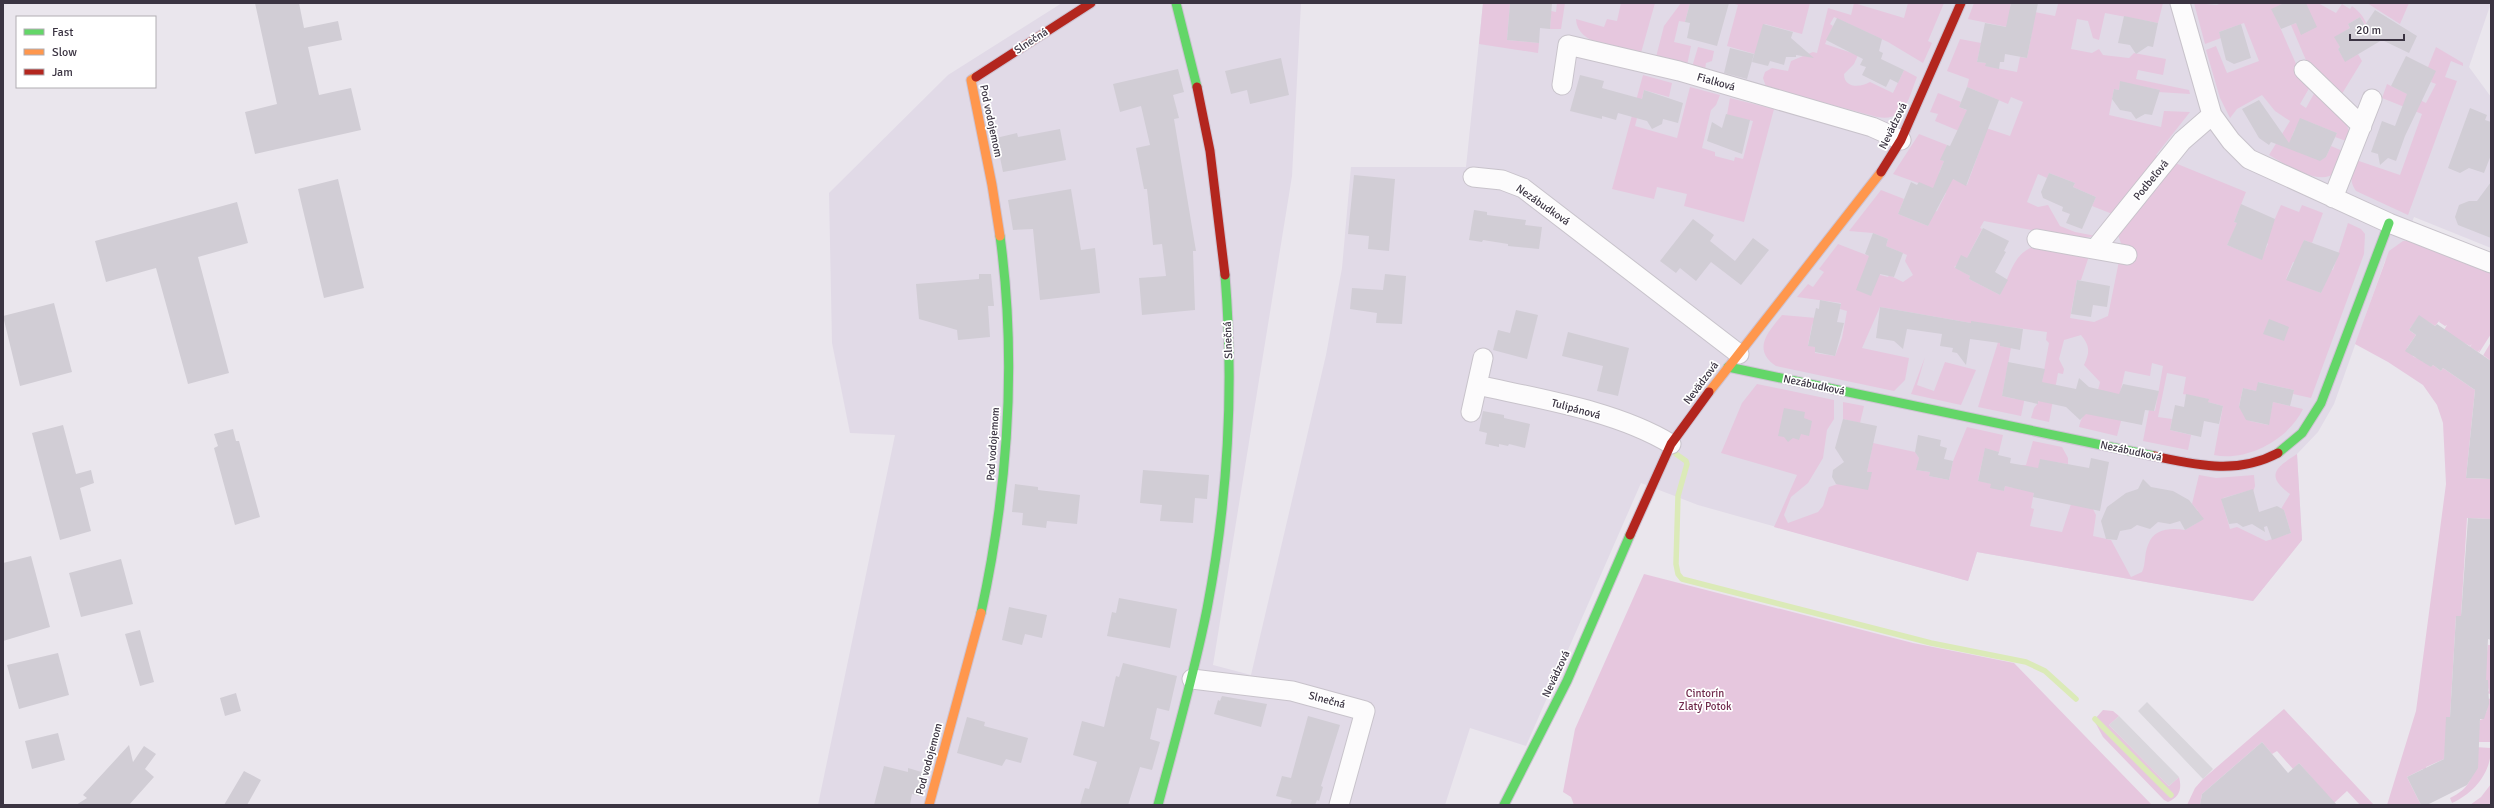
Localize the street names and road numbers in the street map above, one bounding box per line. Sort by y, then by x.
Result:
street label: Slnečná [1012,25,1051,57]
street label: Fialková [1695,70,1737,94]
street label: Pod vodojemom [977,84,1005,159]
street label: Nevädzová [1876,100,1910,151]
street label: Podbeľová [2131,157,2171,203]
street label: Nezábudková [1514,182,1573,229]
street label: Slnečná [1221,321,1235,359]
street label: Nevädzová [1681,359,1722,407]
street label: Nezábudková [1782,372,1846,398]
street label: Tulipánová [1550,396,1602,422]
street label: Pod vodojemom [984,406,1002,481]
street label: Nezábudková [2099,438,2163,464]
street label: Nevädzová [1540,648,1573,699]
street label: Slnečná [1307,689,1347,711]
street label: Pod vodojemom [913,721,945,796]

